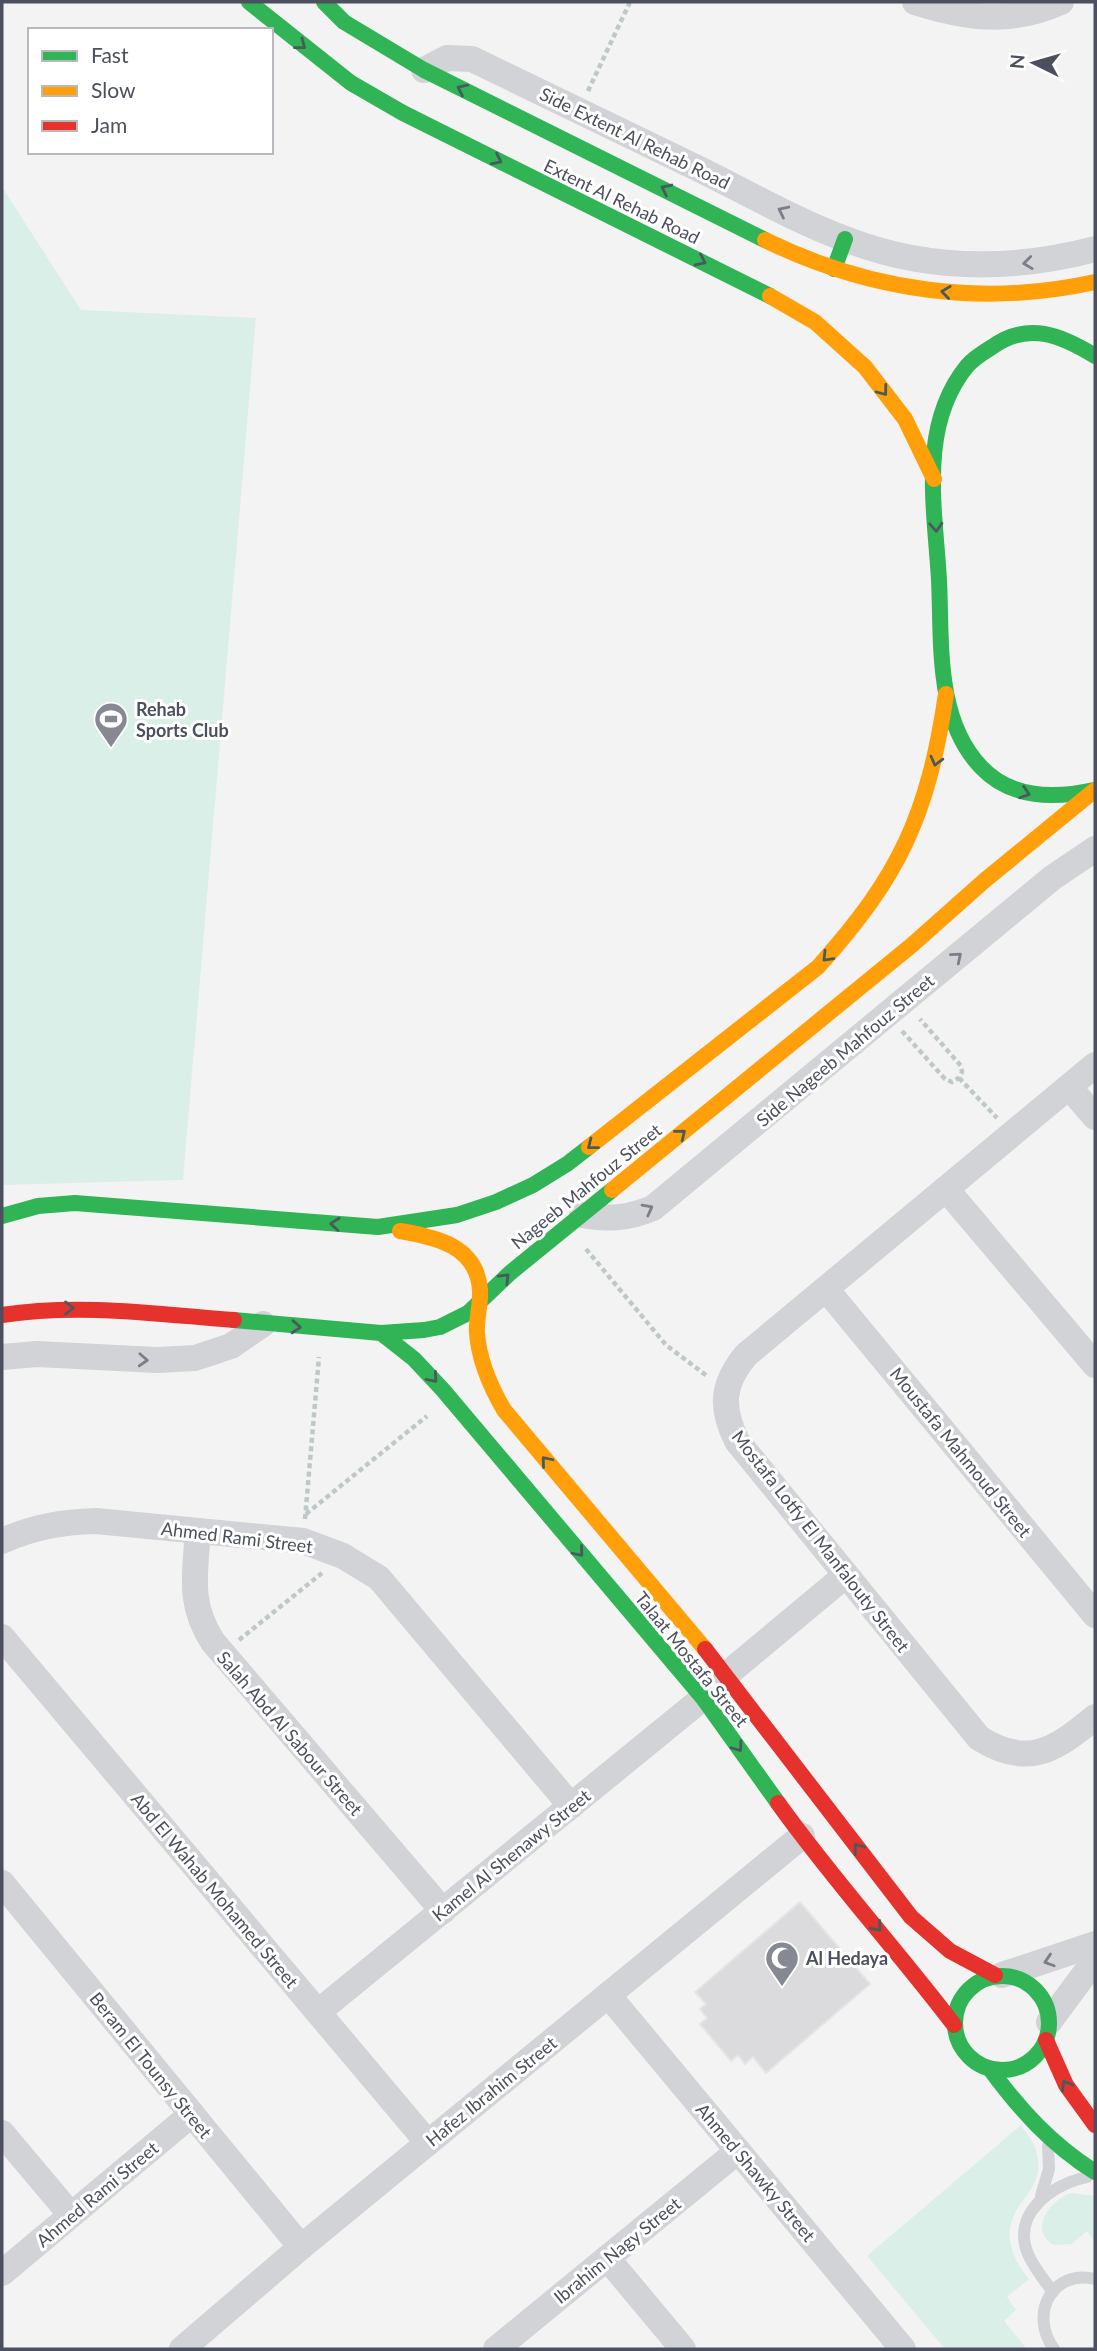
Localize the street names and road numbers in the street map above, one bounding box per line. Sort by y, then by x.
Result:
street label: Side Extent Al Rehab Road [536,82,734,194]
street label: Extent Al Rehab Road [541,154,703,248]
street label: Side Nageeb Mahfouz Street [752,969,939,1131]
street label: Nageeb Mahfouz Street [506,1118,666,1253]
street label: Moustafa Mahmoud Street [886,1363,1037,1542]
street label: Mostafa Lotfy El Manfalouty Street [728,1426,915,1657]
street label: Ahmed Rami Street [160,1517,315,1557]
street label: Talaat Mostafa Street [631,1587,754,1731]
street label: Salah Abd Al Sabour Street [213,1646,368,1820]
street label: Kamel Al Shenawy Street [427,1784,595,1926]
street label: Abd El Wahab Mohamed Street [127,1788,304,1993]
street label: Beram El Tounsy Street [85,1988,217,2143]
street label: Hafez Ibrahim Street [421,2031,561,2151]
street label: Ahmed Shawky Street [692,2098,821,2246]
street label: Ahmed Rami Street [32,2136,163,2251]
street label: Ibrahim Nagy Street [549,2192,685,2308]

